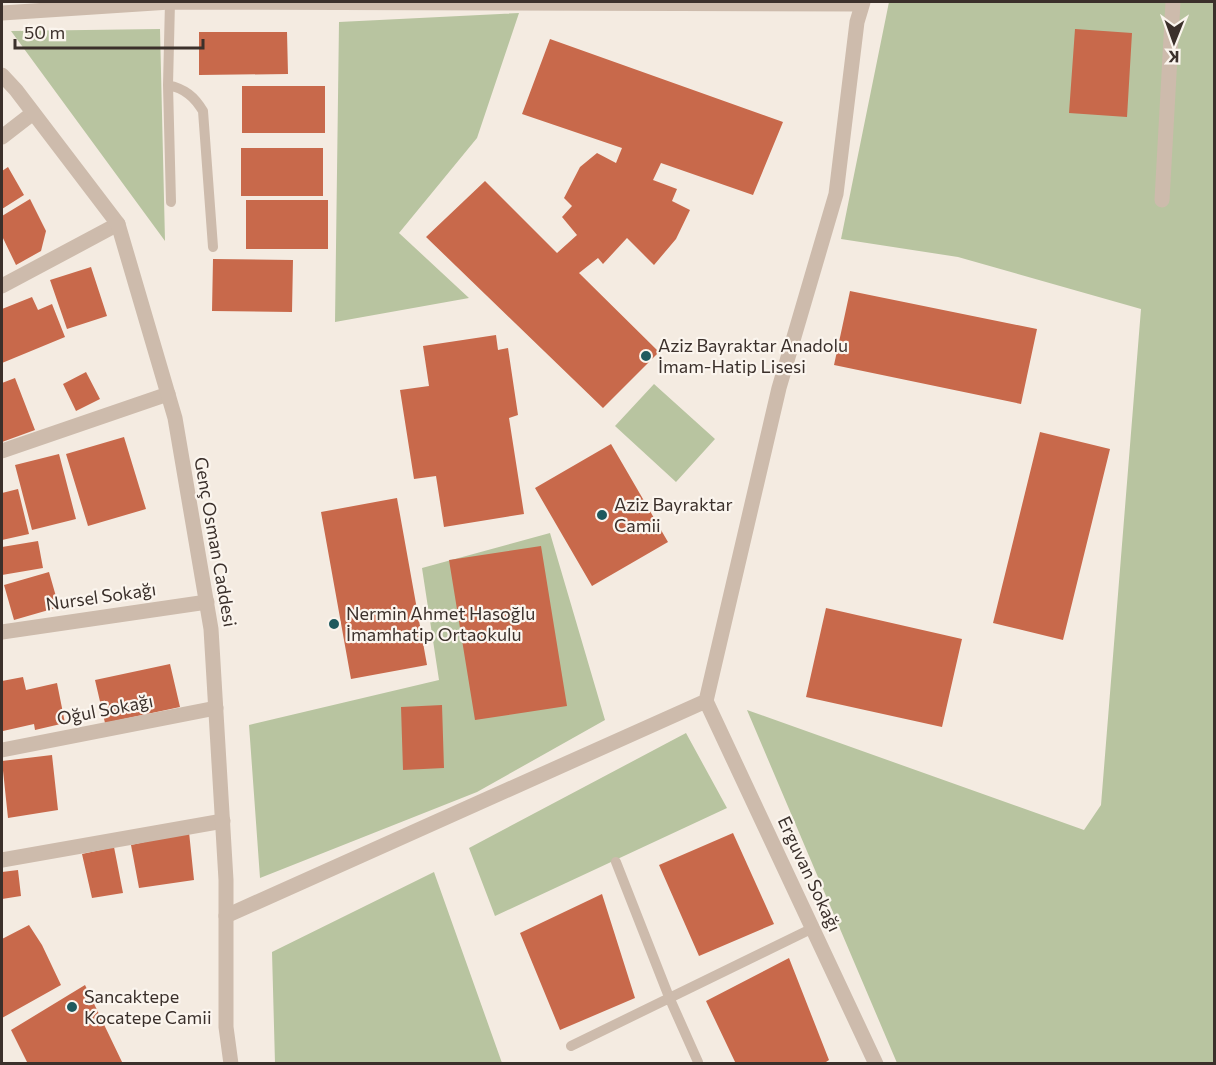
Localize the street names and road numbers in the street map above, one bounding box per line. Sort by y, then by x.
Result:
street label: Genç Osman Caddesi [190,455,242,628]
street label: Nursel Sokağı [44,577,157,615]
street label: Oğul Sokağı [55,689,155,729]
street label: Erguvan Sokağı [774,812,846,935]

